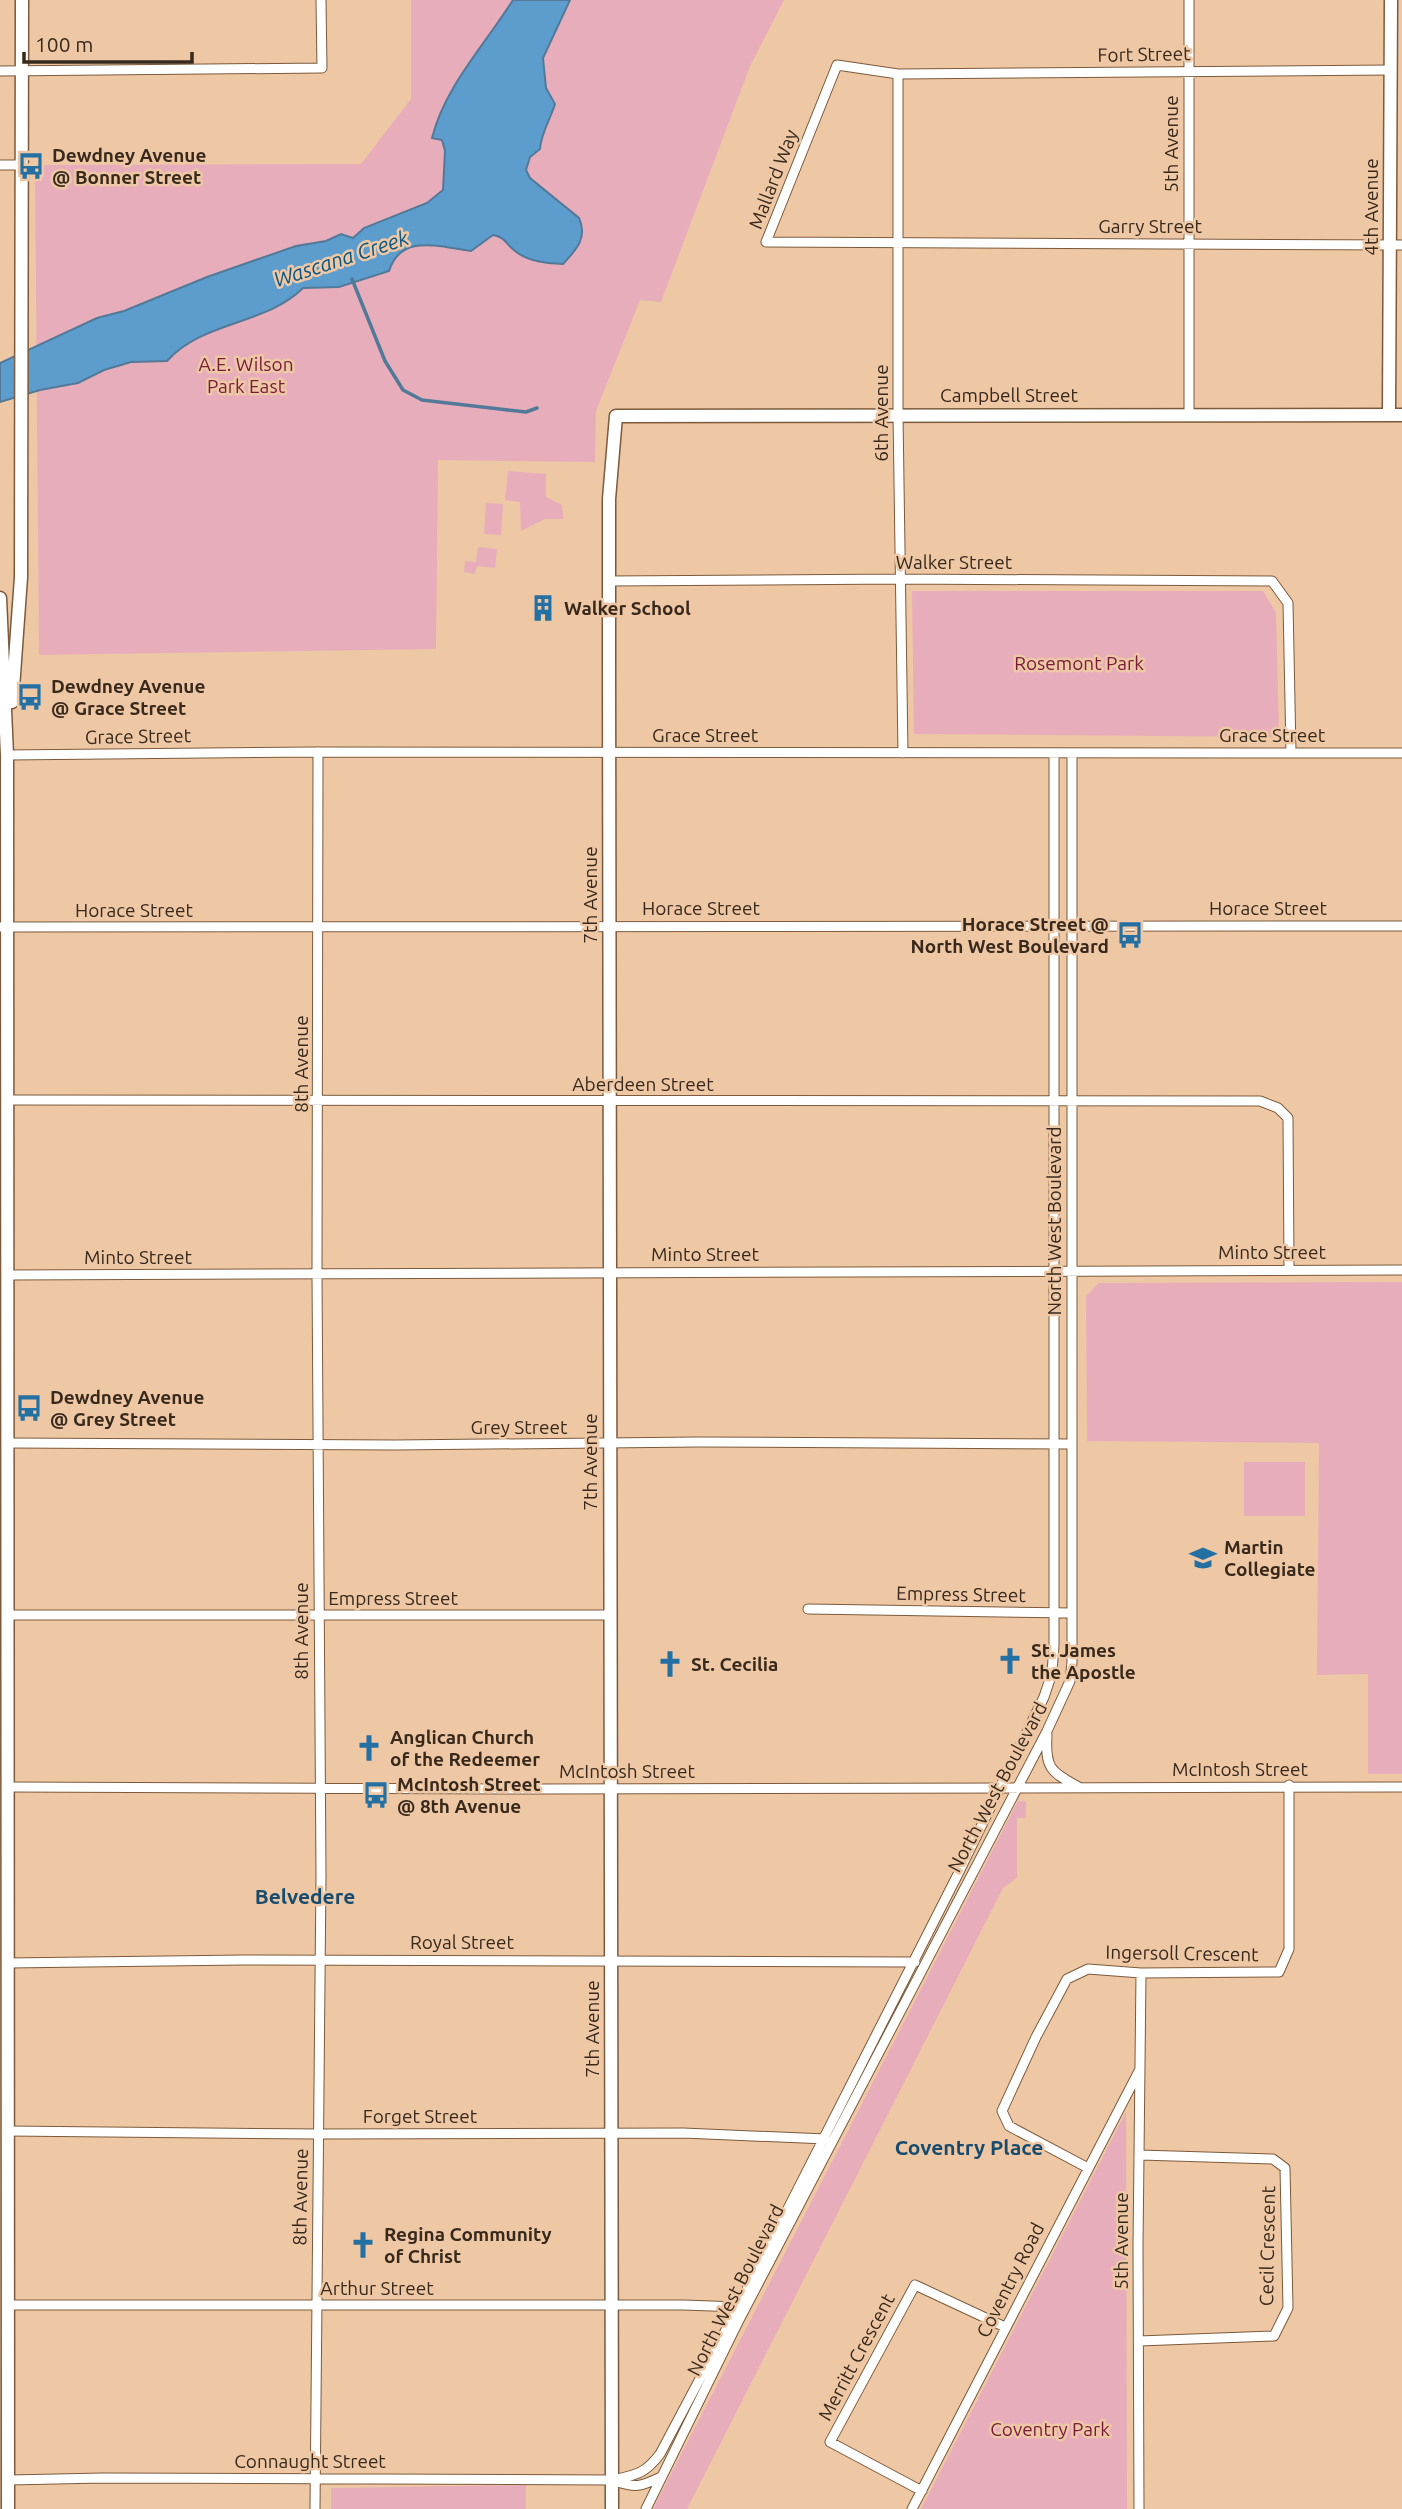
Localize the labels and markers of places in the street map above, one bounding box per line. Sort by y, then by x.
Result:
place label: Dewdney Avenue @ Bonner Street [52,144,206,188]
bus stop icon: Dewdney Avenue @ Bonner Street [16,151,46,181]
building icon: Walker School [528,593,558,623]
place label: Walker School [564,597,691,619]
place label: Dewdney Avenue @ Grace Street [51,675,205,719]
bus stop icon: Dewdney Avenue @ Grace Street [15,682,45,712]
place label: Horace Street @ North West Boulevard [911,913,1109,957]
bus stop icon: Horace Street @ North West Boulevard [1115,920,1145,950]
place label: Dewdney Avenue @ Grey Street [50,1386,204,1430]
bus stop icon: Dewdney Avenue @ Grey Street [14,1393,44,1423]
place label: Martin Collegiate [1224,1536,1316,1580]
school or university icon: Martin Collegiate [1188,1543,1218,1573]
place label: St. James the Apostle [1031,1639,1136,1683]
church icon: St. James the Apostle [995,1646,1025,1676]
church icon: St. Cecilia [655,1649,685,1679]
place label: St. Cecilia [691,1653,778,1675]
place label: Anglican Church of the Redeemer [390,1726,540,1770]
church icon: Anglican Church of the Redeemer [354,1733,384,1763]
place label: McIntosh Street @ 8th Avenue [397,1773,541,1817]
bus stop icon: McIntosh Street @ 8th Avenue [361,1780,391,1810]
place label: Regina Community of Christ [384,2223,552,2267]
church icon: Regina Community of Christ [348,2230,378,2260]

